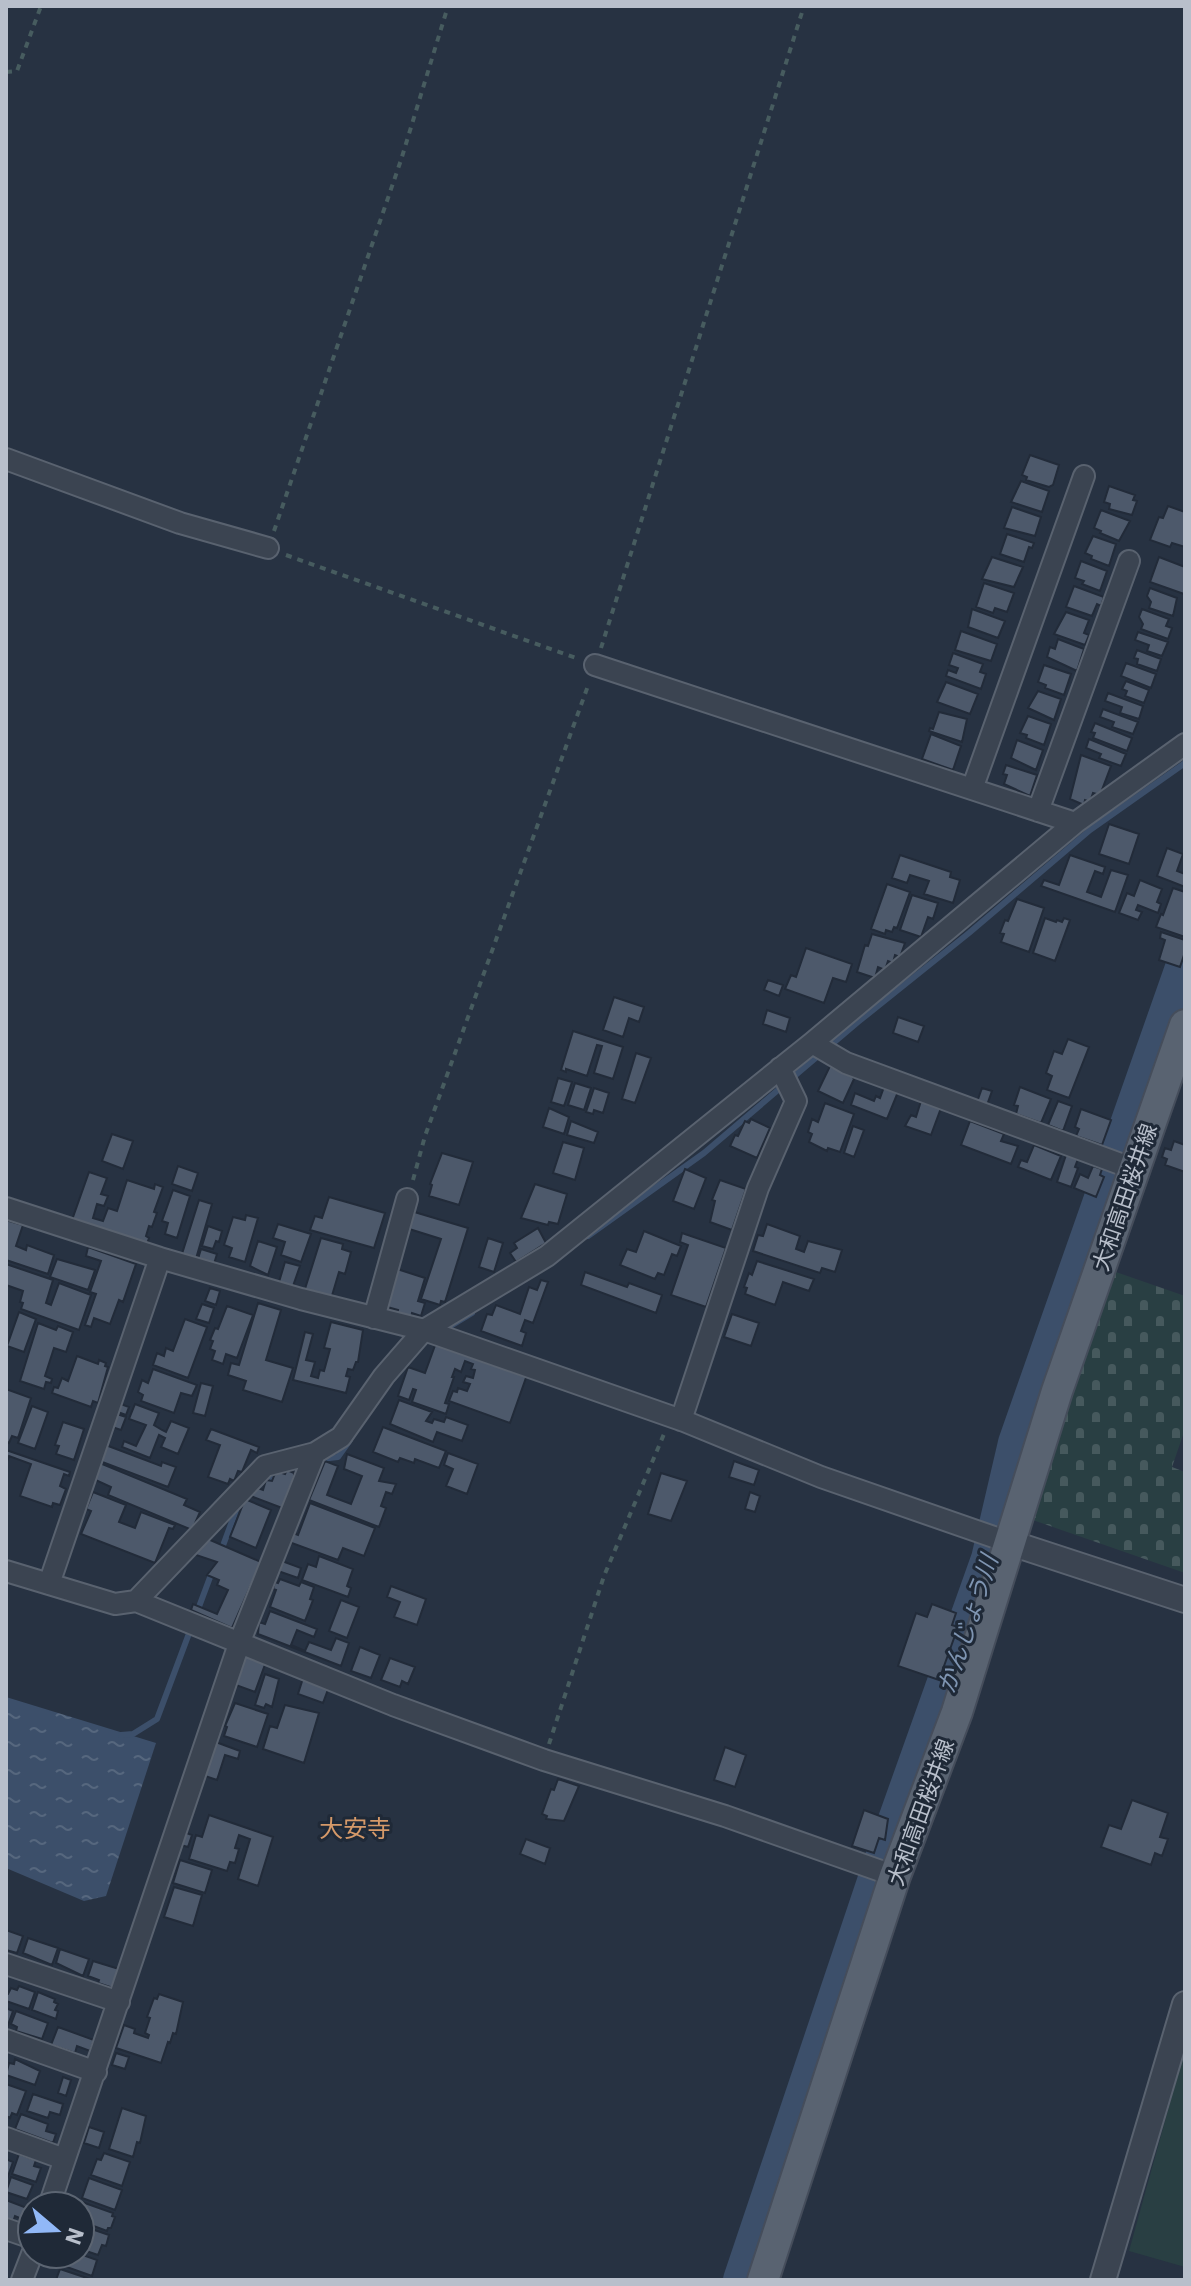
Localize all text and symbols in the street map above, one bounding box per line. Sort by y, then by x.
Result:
street label: 大和高田桜井線 [1085,1119,1163,1275]
water label: かんじょう川 [930,1548,1005,1697]
street label: 大和高田桜井線 [880,1735,960,1889]
district label: 大安寺 [319,1812,391,1844]
north arrow [16,2190,96,2270]
text: N [59,2224,92,2249]

